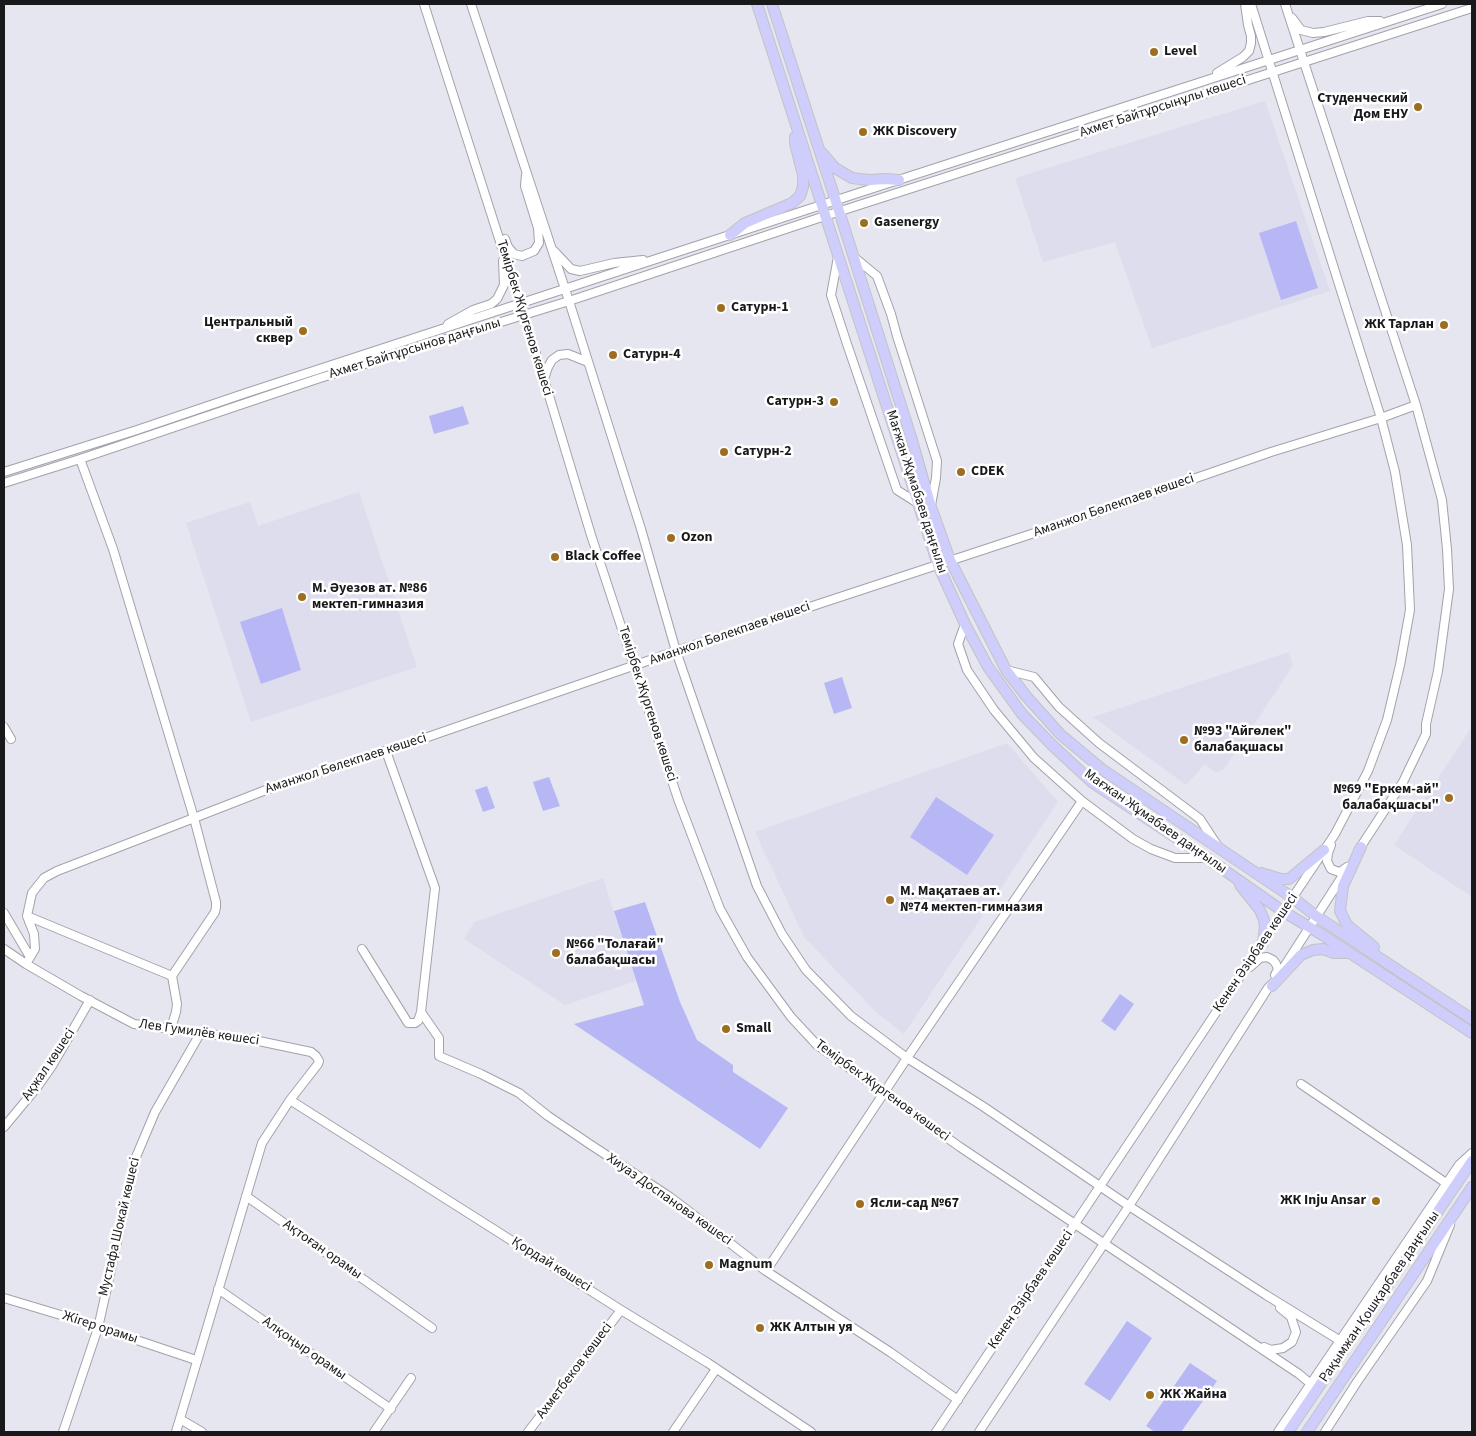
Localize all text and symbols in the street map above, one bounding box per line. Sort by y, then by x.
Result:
place label: Level [1164,44,1197,60]
marker: Level [1148,46,1160,58]
street label: Ахмет Байтұрсынұлы көшесі [1078,72,1248,142]
place label: Студенческий Дом ЕНУ [1317,91,1408,124]
marker: Студенческий Дом ЕНУ [1412,101,1424,113]
place label: ЖК Discovery [873,124,957,140]
marker: ЖК Discovery [857,126,869,138]
place label: Gasenergy [874,215,939,231]
marker: Gasenergy [858,217,870,229]
street label: Темірбек Жүргенов көшесі [492,238,556,398]
place label: Сатурн-1 [731,300,789,316]
marker: Сатурн-1 [715,302,727,314]
place label: Центральный сквер [204,315,293,348]
street label: Ахмет Байтұрсынов даңғылы [327,315,503,383]
place label: ЖК Тарлан [1365,317,1434,333]
marker: ЖК Тарлан [1438,319,1450,331]
marker: Центральный сквер [297,325,309,337]
place label: Сатурн-4 [623,347,681,363]
marker: Сатурн-4 [607,349,619,361]
place label: Сатурн-3 [766,394,824,410]
marker: Сатурн-3 [828,396,840,408]
street label: Мағжан Жұмабаев даңғылы [882,408,950,576]
place label: Сатурн-2 [734,444,792,460]
marker: Сатурн-2 [718,446,730,458]
place label: CDEK [971,464,1004,480]
marker: CDEK [955,466,967,478]
street label: Аманжол Бөлекпаев көшесі [1031,471,1197,541]
place label: Ozon [681,530,712,546]
marker: Ozon [665,532,677,544]
place label: Black Coffee [565,549,641,565]
marker: Black Coffee [549,551,561,563]
place label: М. Әуезов ат. №86 мектеп-гимназия [312,581,427,614]
marker: М. Әуезов ат. №86 мектеп-гимназия [296,591,308,603]
street label: Аманжол Бөлекпаев көшесі [647,599,813,669]
street label: Темірбек Жүргенов көшесі [614,624,680,784]
place label: №93 "Айгөлек" балабақшасы [1194,724,1292,756]
street label: Аманжол Бөлекпаев көшесі [263,730,429,798]
marker: №93 "Айгөлек" балабақшасы [1178,734,1190,746]
street label: Мағжан Жұмабаев даңғылы [1080,766,1230,878]
place label: №69 "Еркем-ай" балабақшасы" [1333,782,1439,814]
marker: №69 "Еркем-ай" балабақшасы" [1443,792,1455,804]
place label: М. Мақатаев ат. №74 мектеп-гимназия [900,884,1043,916]
street label: Кенен Әзірбаев көшесі [1210,890,1302,1016]
marker: М. Мақатаев ат. №74 мектеп-гимназия [884,894,896,906]
place label: №66 "Толағай" балабақшасы [566,937,664,970]
marker: №66 "Толағай" балабақшасы [550,947,562,959]
street label: Лев Гумилёв көшесі [138,1016,260,1050]
place label: Small [736,1021,771,1037]
marker: Small [720,1023,732,1035]
street label: Ақжал көшесі [19,1026,79,1104]
street label: Темірбек Жүргенов көшесі [811,1036,953,1146]
street label: Хиуаз Доспанова көшесі [603,1150,735,1250]
street label: Мустафа Шокай көшесі [96,1156,144,1298]
place label: ЖК Inju Ansar [1280,1193,1366,1209]
marker: ЖК Inju Ansar [1370,1195,1382,1207]
place label: Ясли-сад №67 [870,1196,959,1212]
marker: Ясли-сад №67 [854,1198,866,1210]
street label: Рақымжан Қошқарбаев даңғылы [1316,1208,1444,1386]
street label: Ақтоған орамы [279,1217,365,1283]
street label: Кенен Әзірбаев көшесі [985,1227,1077,1353]
street label: Қордай көшесі [508,1234,594,1296]
place label: Magnum [719,1257,772,1273]
marker: Magnum [703,1259,715,1271]
street label: Жігер орамы [60,1308,140,1348]
street label: Алқоңыр орамы [259,1314,349,1384]
street label: Ахметбеков көшесі [533,1320,617,1422]
place label: ЖК Алтын уя [770,1320,853,1336]
marker: ЖК Алтын уя [754,1322,766,1334]
place label: ЖК Жайна [1160,1387,1227,1403]
marker: ЖК Жайна [1144,1389,1156,1401]

